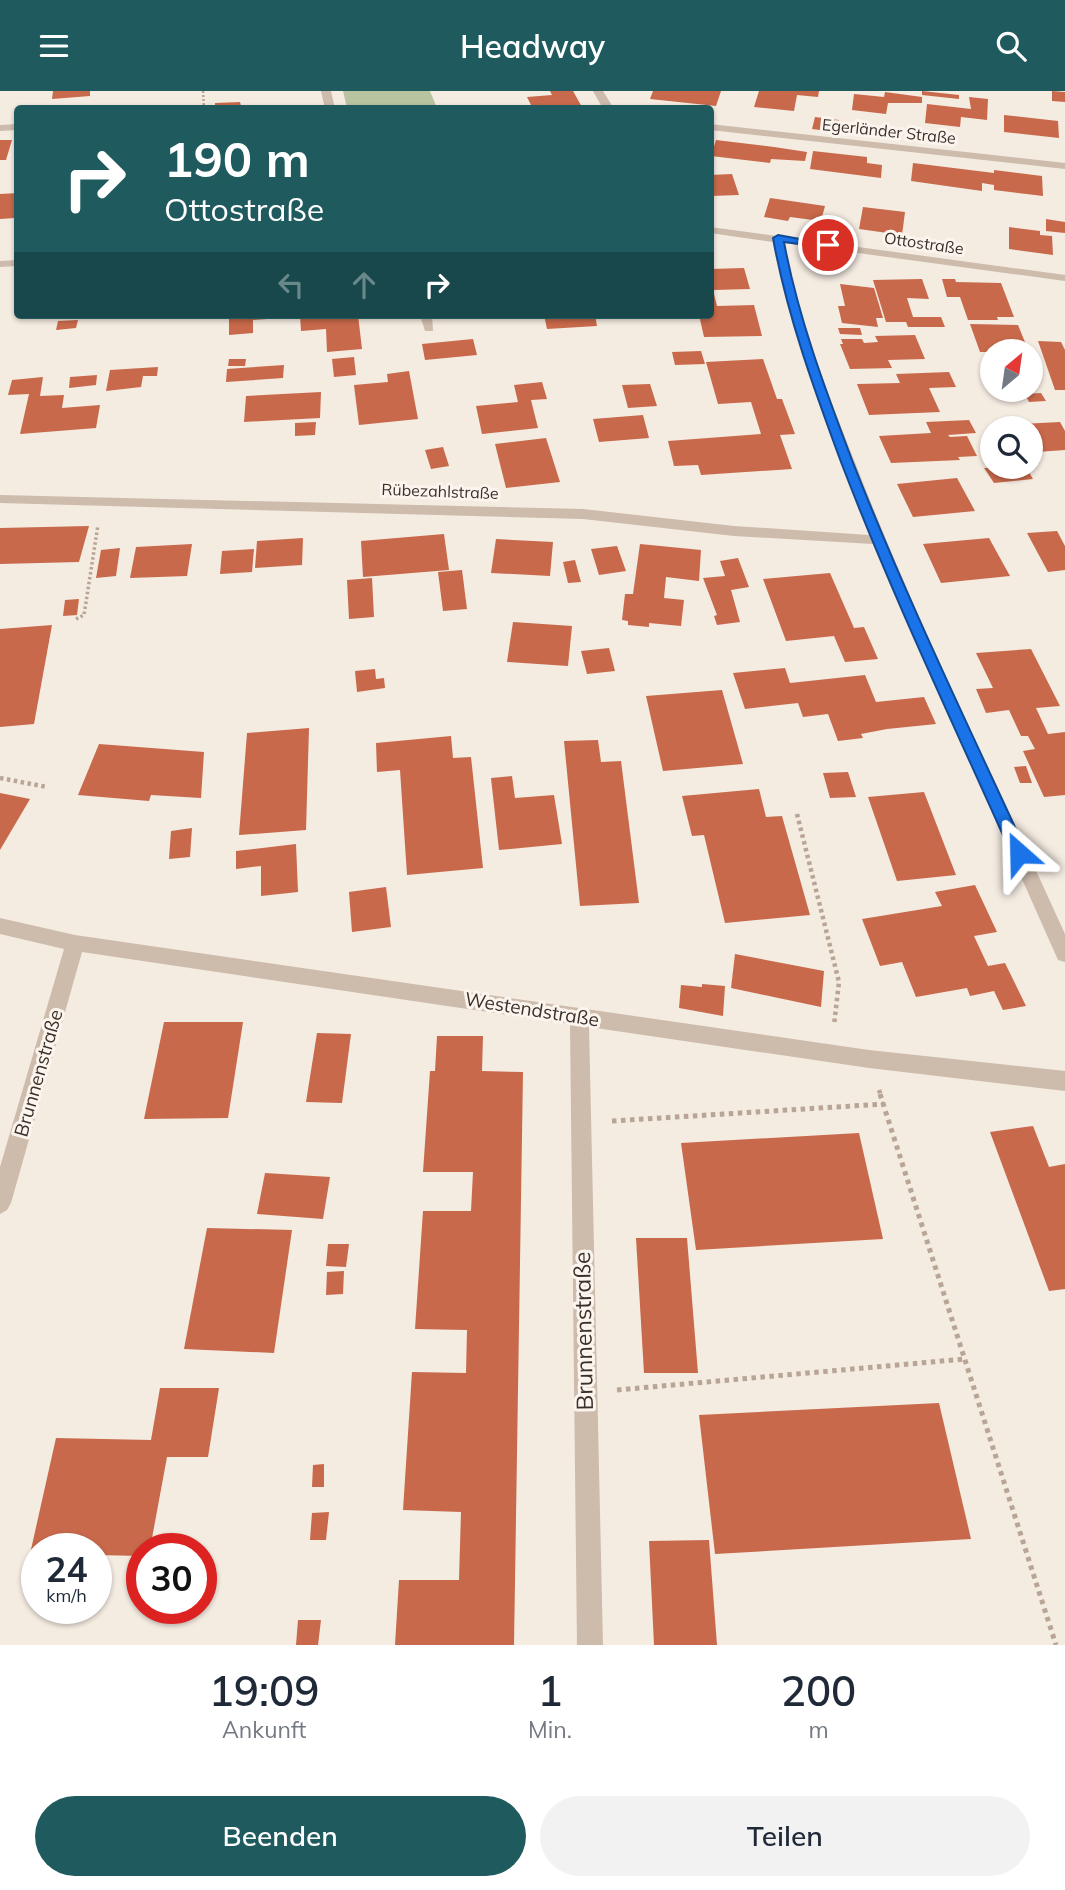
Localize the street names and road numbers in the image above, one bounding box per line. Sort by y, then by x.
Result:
street label: Egerländer Straße [821,114,957,148]
street label: Ottostraße [883,228,965,258]
street label: Rübezahlstraße [381,479,499,503]
street label: Westendstraße [463,987,601,1031]
street label: Brunnenstraße [8,1007,68,1139]
street label: Brunnenstraße [567,1251,599,1411]

